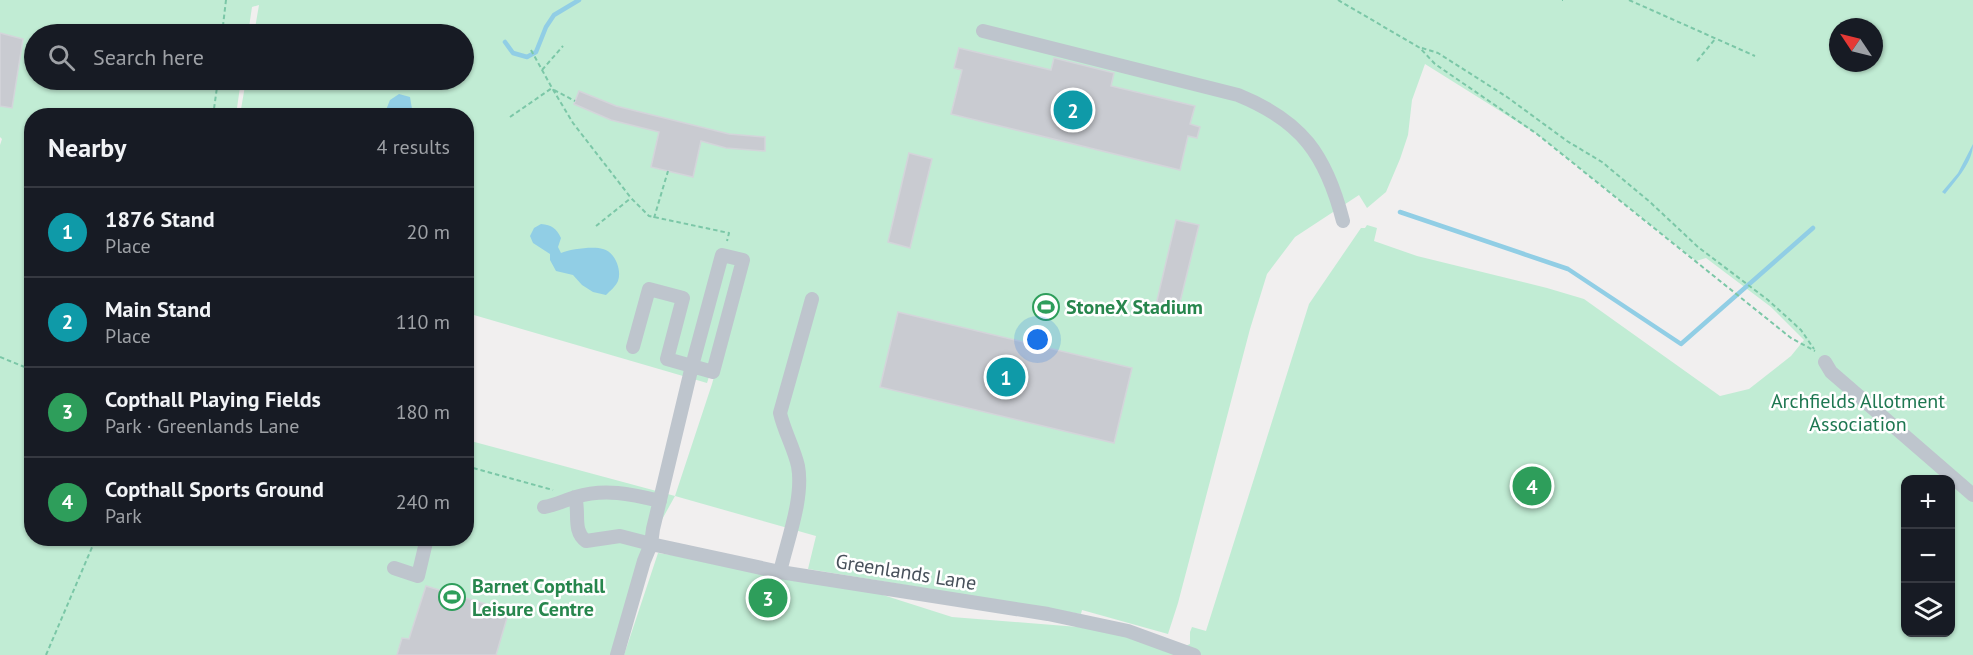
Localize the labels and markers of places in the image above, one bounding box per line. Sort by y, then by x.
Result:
pin: 2 [1054,88,1092,132]
sports icon: StoneX Stadium [1031,292,1061,322]
place label: StoneX Stadium [1066,294,1203,320]
pin: 1 [986,354,1026,400]
pin: 4 [1512,464,1552,508]
place label: Barnet Copthall Leisure Centre [472,573,605,622]
pin: 3 [748,576,788,620]
sports icon: Barnet Copthall Leisure Centre [437,582,467,612]

